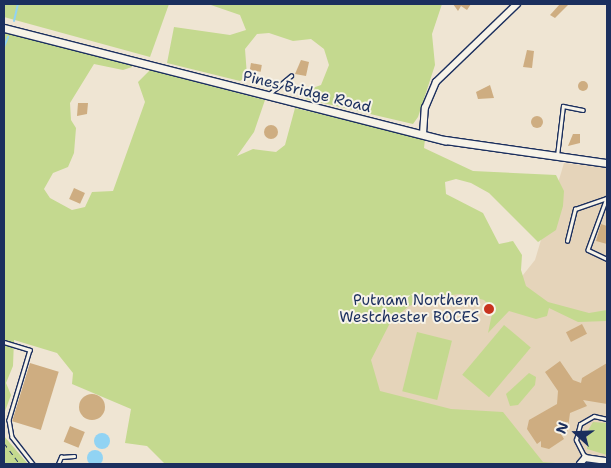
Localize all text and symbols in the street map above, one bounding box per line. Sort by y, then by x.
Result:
street label: Pines Bridge Road [241,67,373,117]
place label: Putnam Northern Westchester BOCES [339,291,479,326]
marker: Putnam Northern Westchester BOCES [483,303,495,315]
north arrow [551,408,601,458]
text: N [552,420,572,436]

